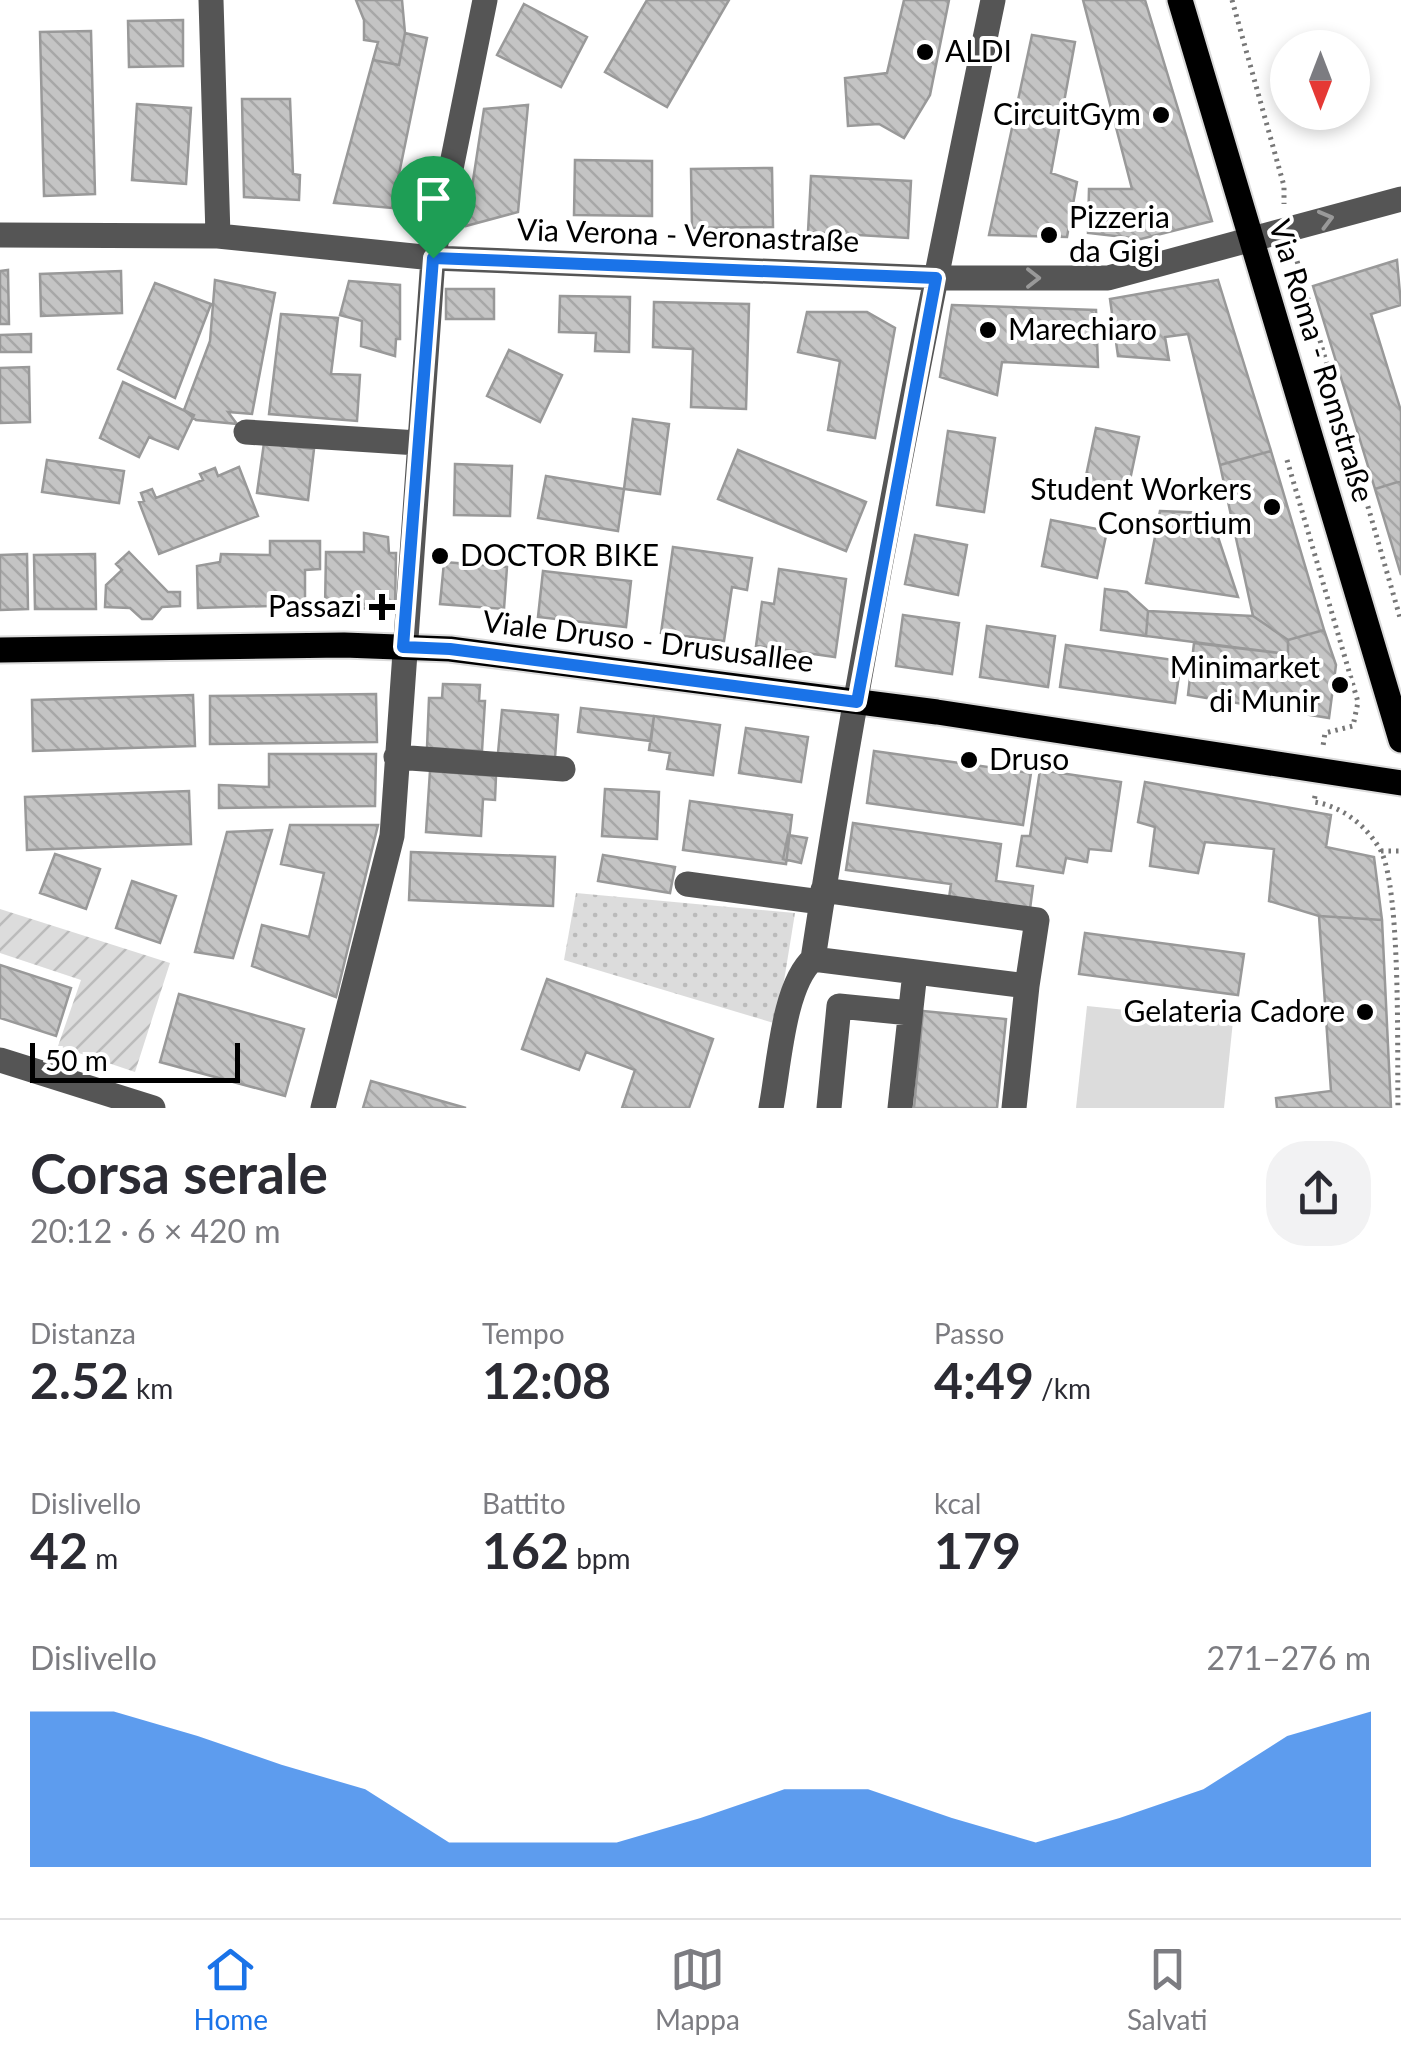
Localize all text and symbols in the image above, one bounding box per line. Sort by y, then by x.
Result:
north arrow [1270,30,1370,130]
map controls [1270,30,1370,130]
place label: ALDI [945,32,1012,68]
marker: ALDI [914,41,936,63]
place label: CircuitGym [993,95,1141,131]
marker: CircuitGym [1150,104,1172,126]
pin [391,156,476,259]
icon: arrive [406,171,461,226]
place label: Pizzeria da Gigi [1069,198,1170,268]
street label: Via Verona - Veronastraße [516,210,860,258]
one-way arrow [1316,210,1334,231]
street label: Via Roma - Romstraße [1263,215,1383,506]
marker: Pizzeria da Gigi [1038,224,1060,246]
one-way arrow [1026,267,1042,289]
place label: Marechiaro [1008,310,1157,346]
marker: Marechiaro [977,319,999,341]
place label: Student Workers Consortium [1030,470,1252,540]
marker: Student Workers Consortium [1261,496,1283,518]
place label: DOCTOR BIKE [460,536,659,572]
marker: DOCTOR BIKE [429,545,451,567]
place label: Passazi [268,587,362,623]
marker: Passazi [371,596,393,618]
street label: Viale Druso - Drususallee [481,602,816,678]
place label: Minimarket di Munir [1170,648,1320,718]
marker: Minimarket di Munir [1329,674,1351,696]
place label: Druso [989,740,1069,776]
marker: Druso [958,749,980,771]
place label: Gelateria Cadore [1123,992,1345,1028]
marker: Gelateria Cadore [1354,1001,1376,1023]
scale bar [30,1038,240,1082]
text: 50 m [45,1043,108,1077]
text: Corsa serale [30,1140,328,1206]
button: share [1266,1141,1371,1246]
text: 20:12 · 6 × 420 m [30,1211,281,1250]
text: Distanza [30,1316,136,1350]
text: Tempo [482,1316,565,1350]
text: Passo [934,1316,1004,1350]
text: 2.52 [30,1350,129,1410]
text: 12:08 [482,1350,611,1410]
text: 4:49 [934,1350,1034,1410]
text: km [129,1371,173,1405]
text: /km [1034,1371,1091,1405]
text: Dislivello [30,1486,141,1520]
text: Battito [482,1486,566,1520]
text: kcal [934,1486,981,1520]
text: 42 [30,1520,88,1580]
text: 162 [482,1520,569,1580]
text: 179 [934,1520,1021,1580]
text: m [88,1541,118,1575]
text: bpm [569,1541,631,1575]
text: Dislivello [30,1638,157,1677]
text: 271–276 m [1207,1638,1371,1677]
tab: Home [193,1942,268,2036]
tab: Mappa [655,1942,740,2036]
tab: Salvati [1127,1942,1208,2036]

